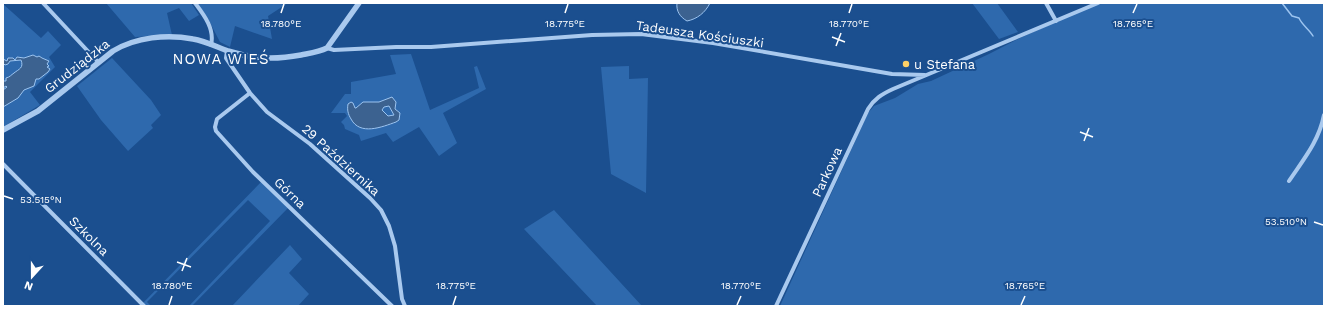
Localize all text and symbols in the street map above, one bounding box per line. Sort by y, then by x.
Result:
text: 18.780°E [261,18,301,29]
text: 18.775°E [545,18,585,29]
street label: Tadeusza Kościuszki [635,18,765,50]
text: 18.770°E [829,18,869,29]
text: 18.765°E [1113,18,1153,29]
street label: Grudziądzka [42,36,113,96]
district label: NOWA WIEŚ [172,49,270,68]
place label: u Stefana [914,57,976,72]
marker: u Stefana [901,59,911,69]
street label: 29 Października [299,121,384,199]
street label: Parkowa [809,144,845,199]
street label: Górna [271,174,309,212]
text: 53.515°N [20,194,62,205]
street label: Szkolna [66,213,112,259]
text: 53.510°N [1265,216,1307,227]
north arrow [12,257,52,297]
text: N [22,278,35,293]
text: 18.780°E [152,280,192,291]
text: 18.775°E [436,280,476,291]
text: 18.770°E [721,280,761,291]
text: 18.765°E [1005,280,1045,291]

